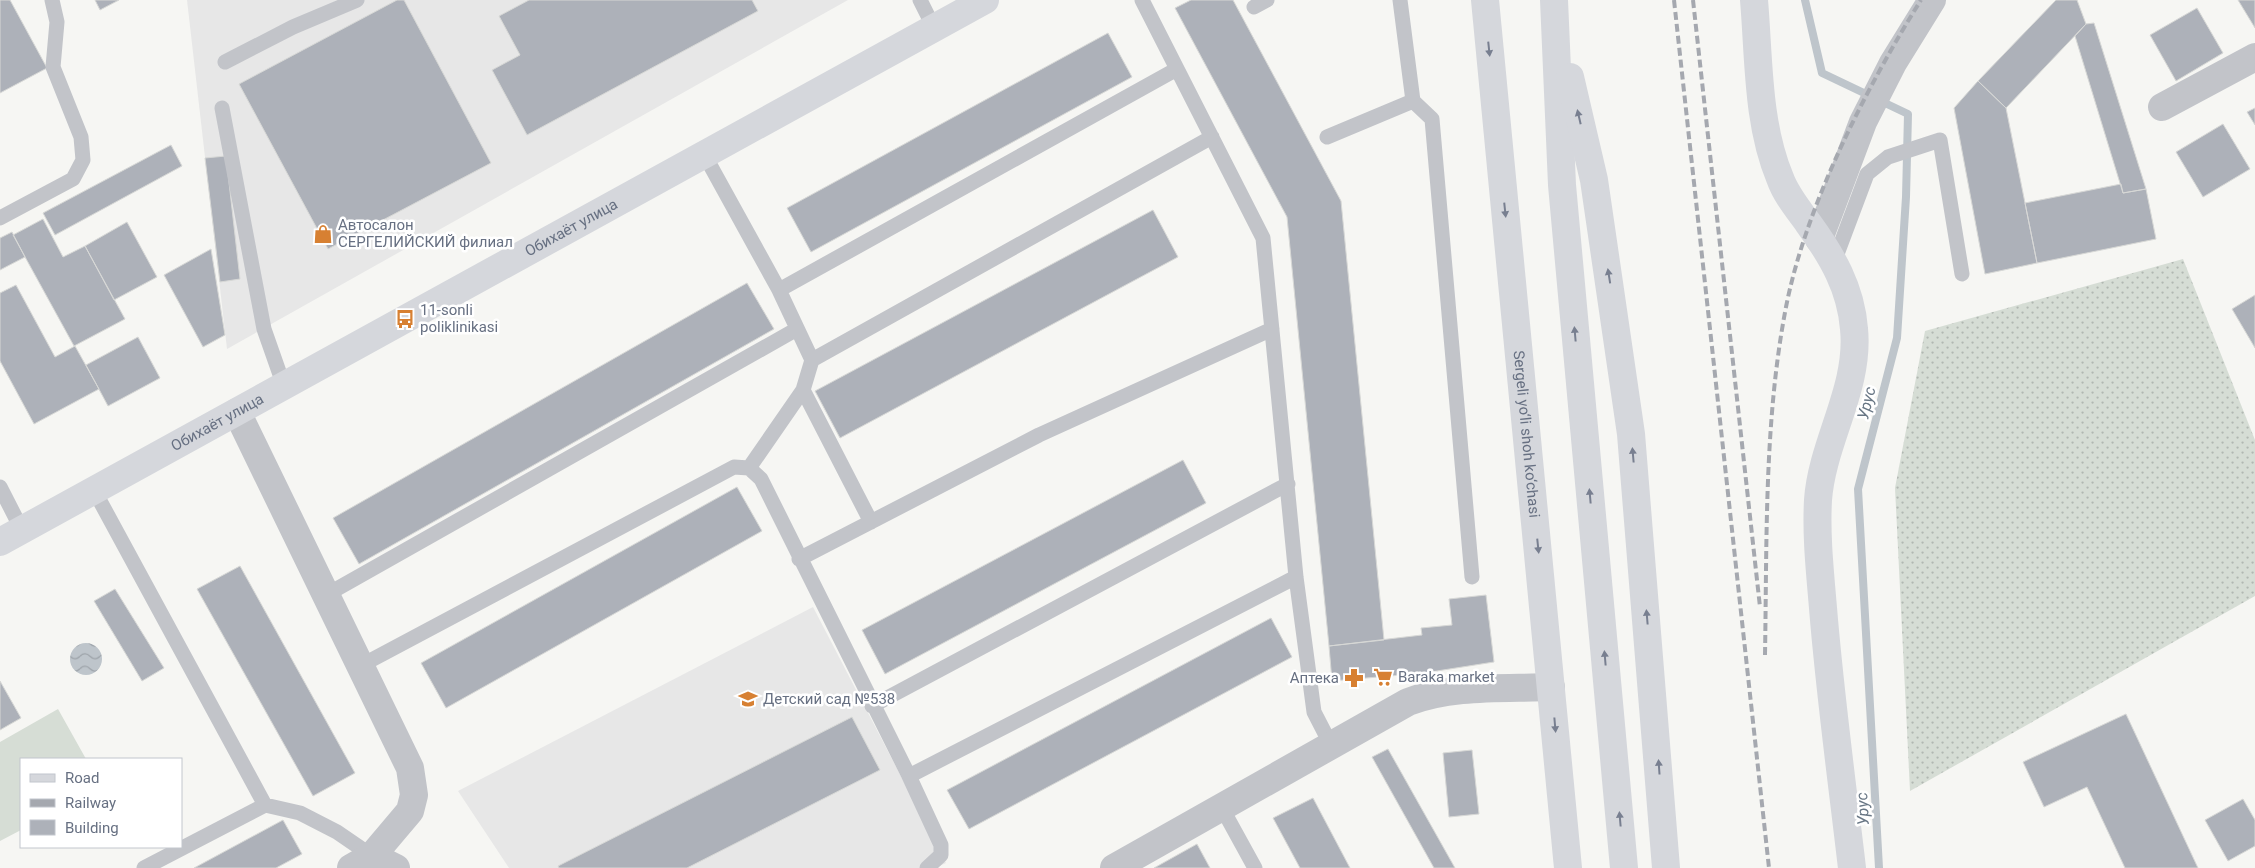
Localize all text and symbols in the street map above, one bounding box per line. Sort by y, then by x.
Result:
one-way arrow [1486,41,1494,57]
one-way arrow [1575,109,1583,124]
street label: Обихаёт улица [522,195,621,260]
one-way arrow [1501,203,1509,219]
place label: Автосалон СЕРГЕЛИЙСКИЙ филиал [338,216,513,251]
shop icon: Автосалон СЕРГЕЛИЙСКИЙ филиал [312,223,334,245]
one-way arrow [1604,268,1612,284]
place label: 11-sonli poliklinikasi [420,301,498,336]
bus stop icon: 11-sonli poliklinikasi [394,308,416,330]
one-way arrow [1571,326,1579,342]
street label: Sergeli yo‘li shoh ko‘chasi [1510,350,1543,518]
water label: Урус [1853,385,1880,421]
street label: Обихаёт улица [168,390,267,455]
one-way arrow [1629,446,1637,462]
one-way arrow [1586,488,1594,504]
one-way arrow [1534,538,1542,554]
one-way arrow [1642,608,1650,624]
one-way arrow [1601,649,1609,665]
supermarket icon: Baraka market [1372,666,1394,688]
pharmacy icon: Аптека [1343,667,1365,689]
place label: Baraka market [1398,668,1495,686]
place label: Аптека [1290,669,1339,687]
school or university icon: Детский сад №538 [737,688,759,710]
place label: Детский сад №538 [763,690,895,708]
one-way arrow [1551,718,1559,734]
legend [20,758,182,848]
one-way arrow [1654,759,1662,775]
text: Road [65,769,99,787]
water label: Урус [1852,792,1873,826]
text: Railway [65,794,116,812]
one-way arrow [1616,811,1624,827]
text: Building [65,819,119,837]

